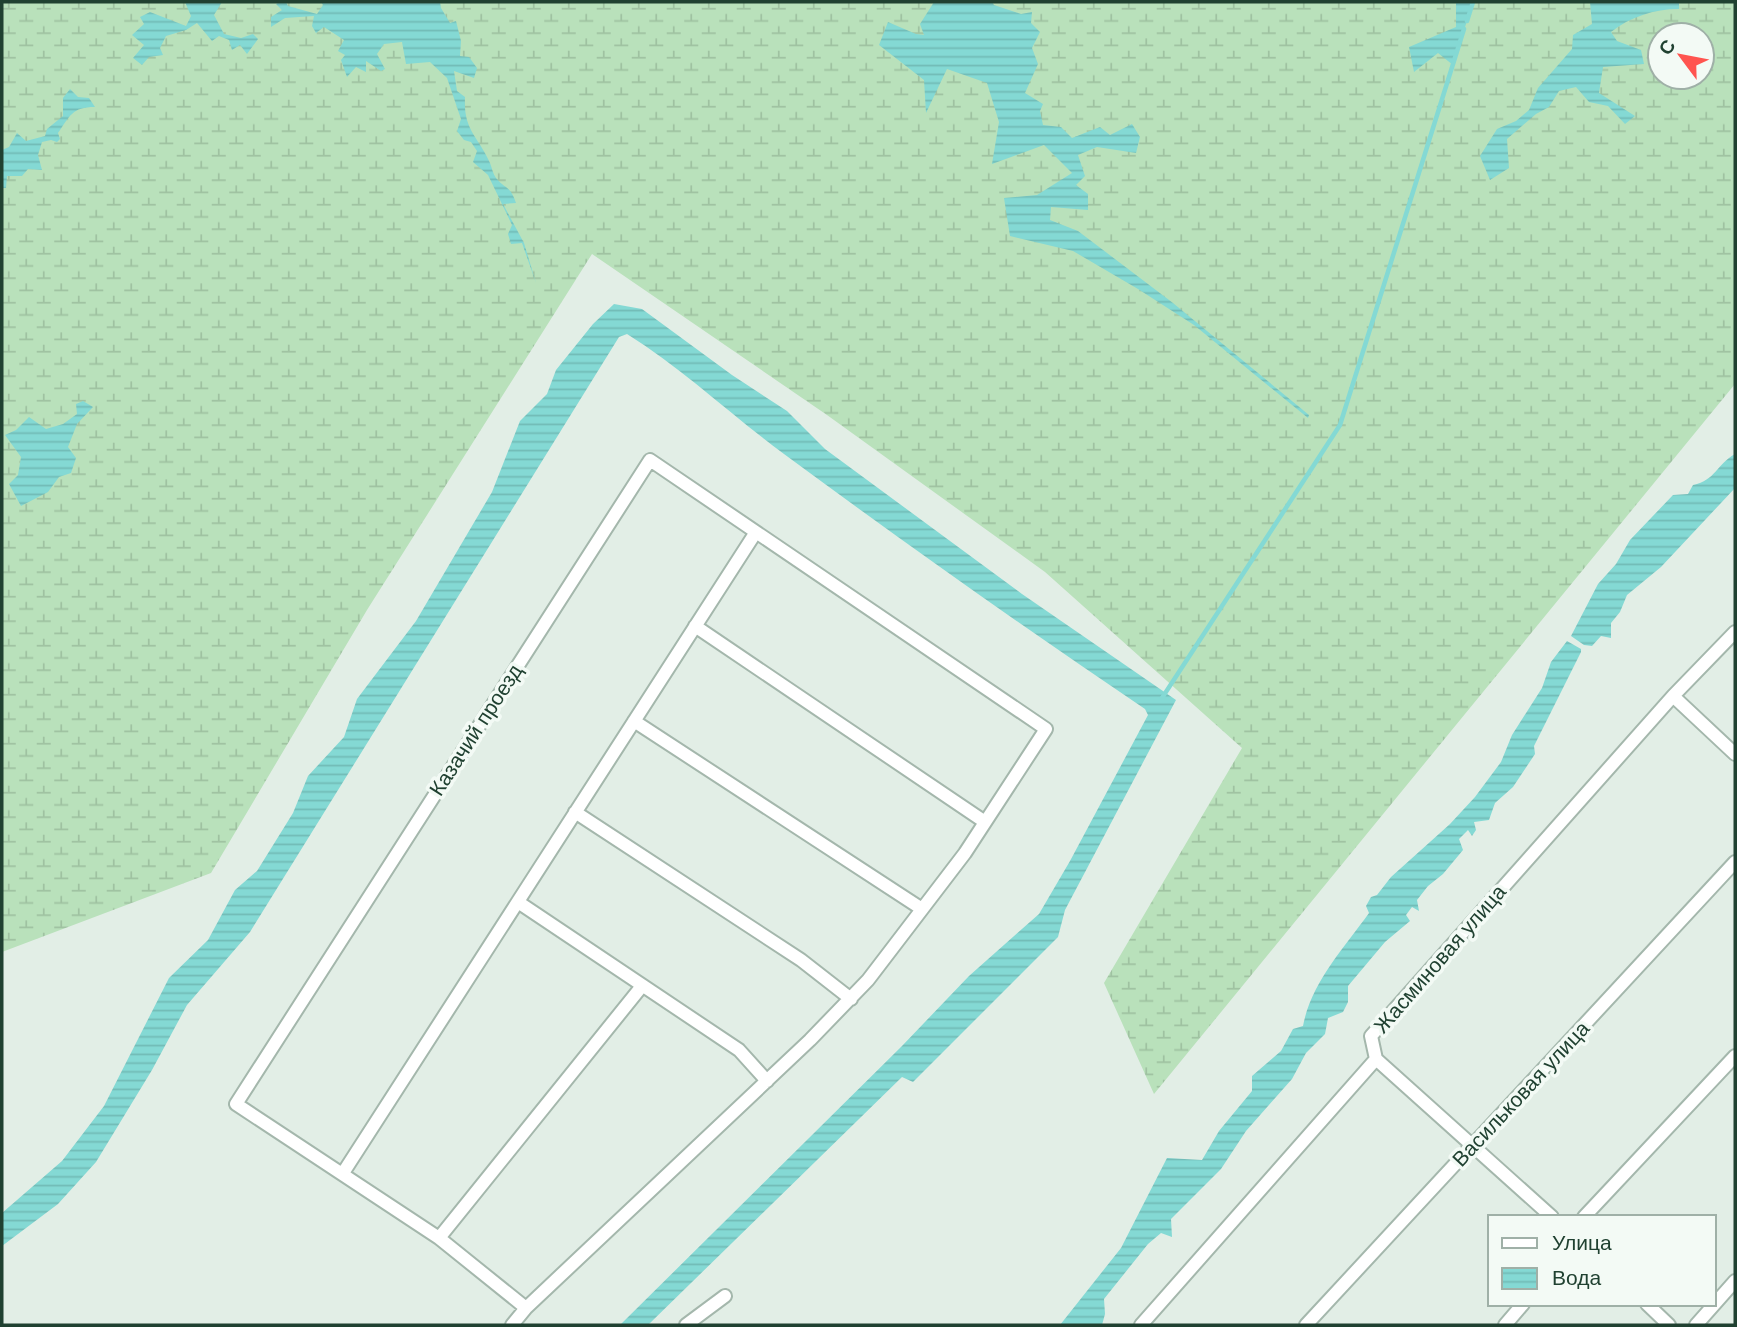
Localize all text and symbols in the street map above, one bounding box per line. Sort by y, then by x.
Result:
north arrow [1646,21,1716,91]
text: С [1653,35,1681,60]
street label: Казачий проезд [423,659,529,801]
street label: Жасминовая улица [1368,878,1513,1039]
street label: Васильковая улица [1446,1015,1596,1173]
legend [1488,1215,1716,1306]
text: Улица [1552,1229,1612,1257]
text: Вода [1552,1264,1601,1292]

